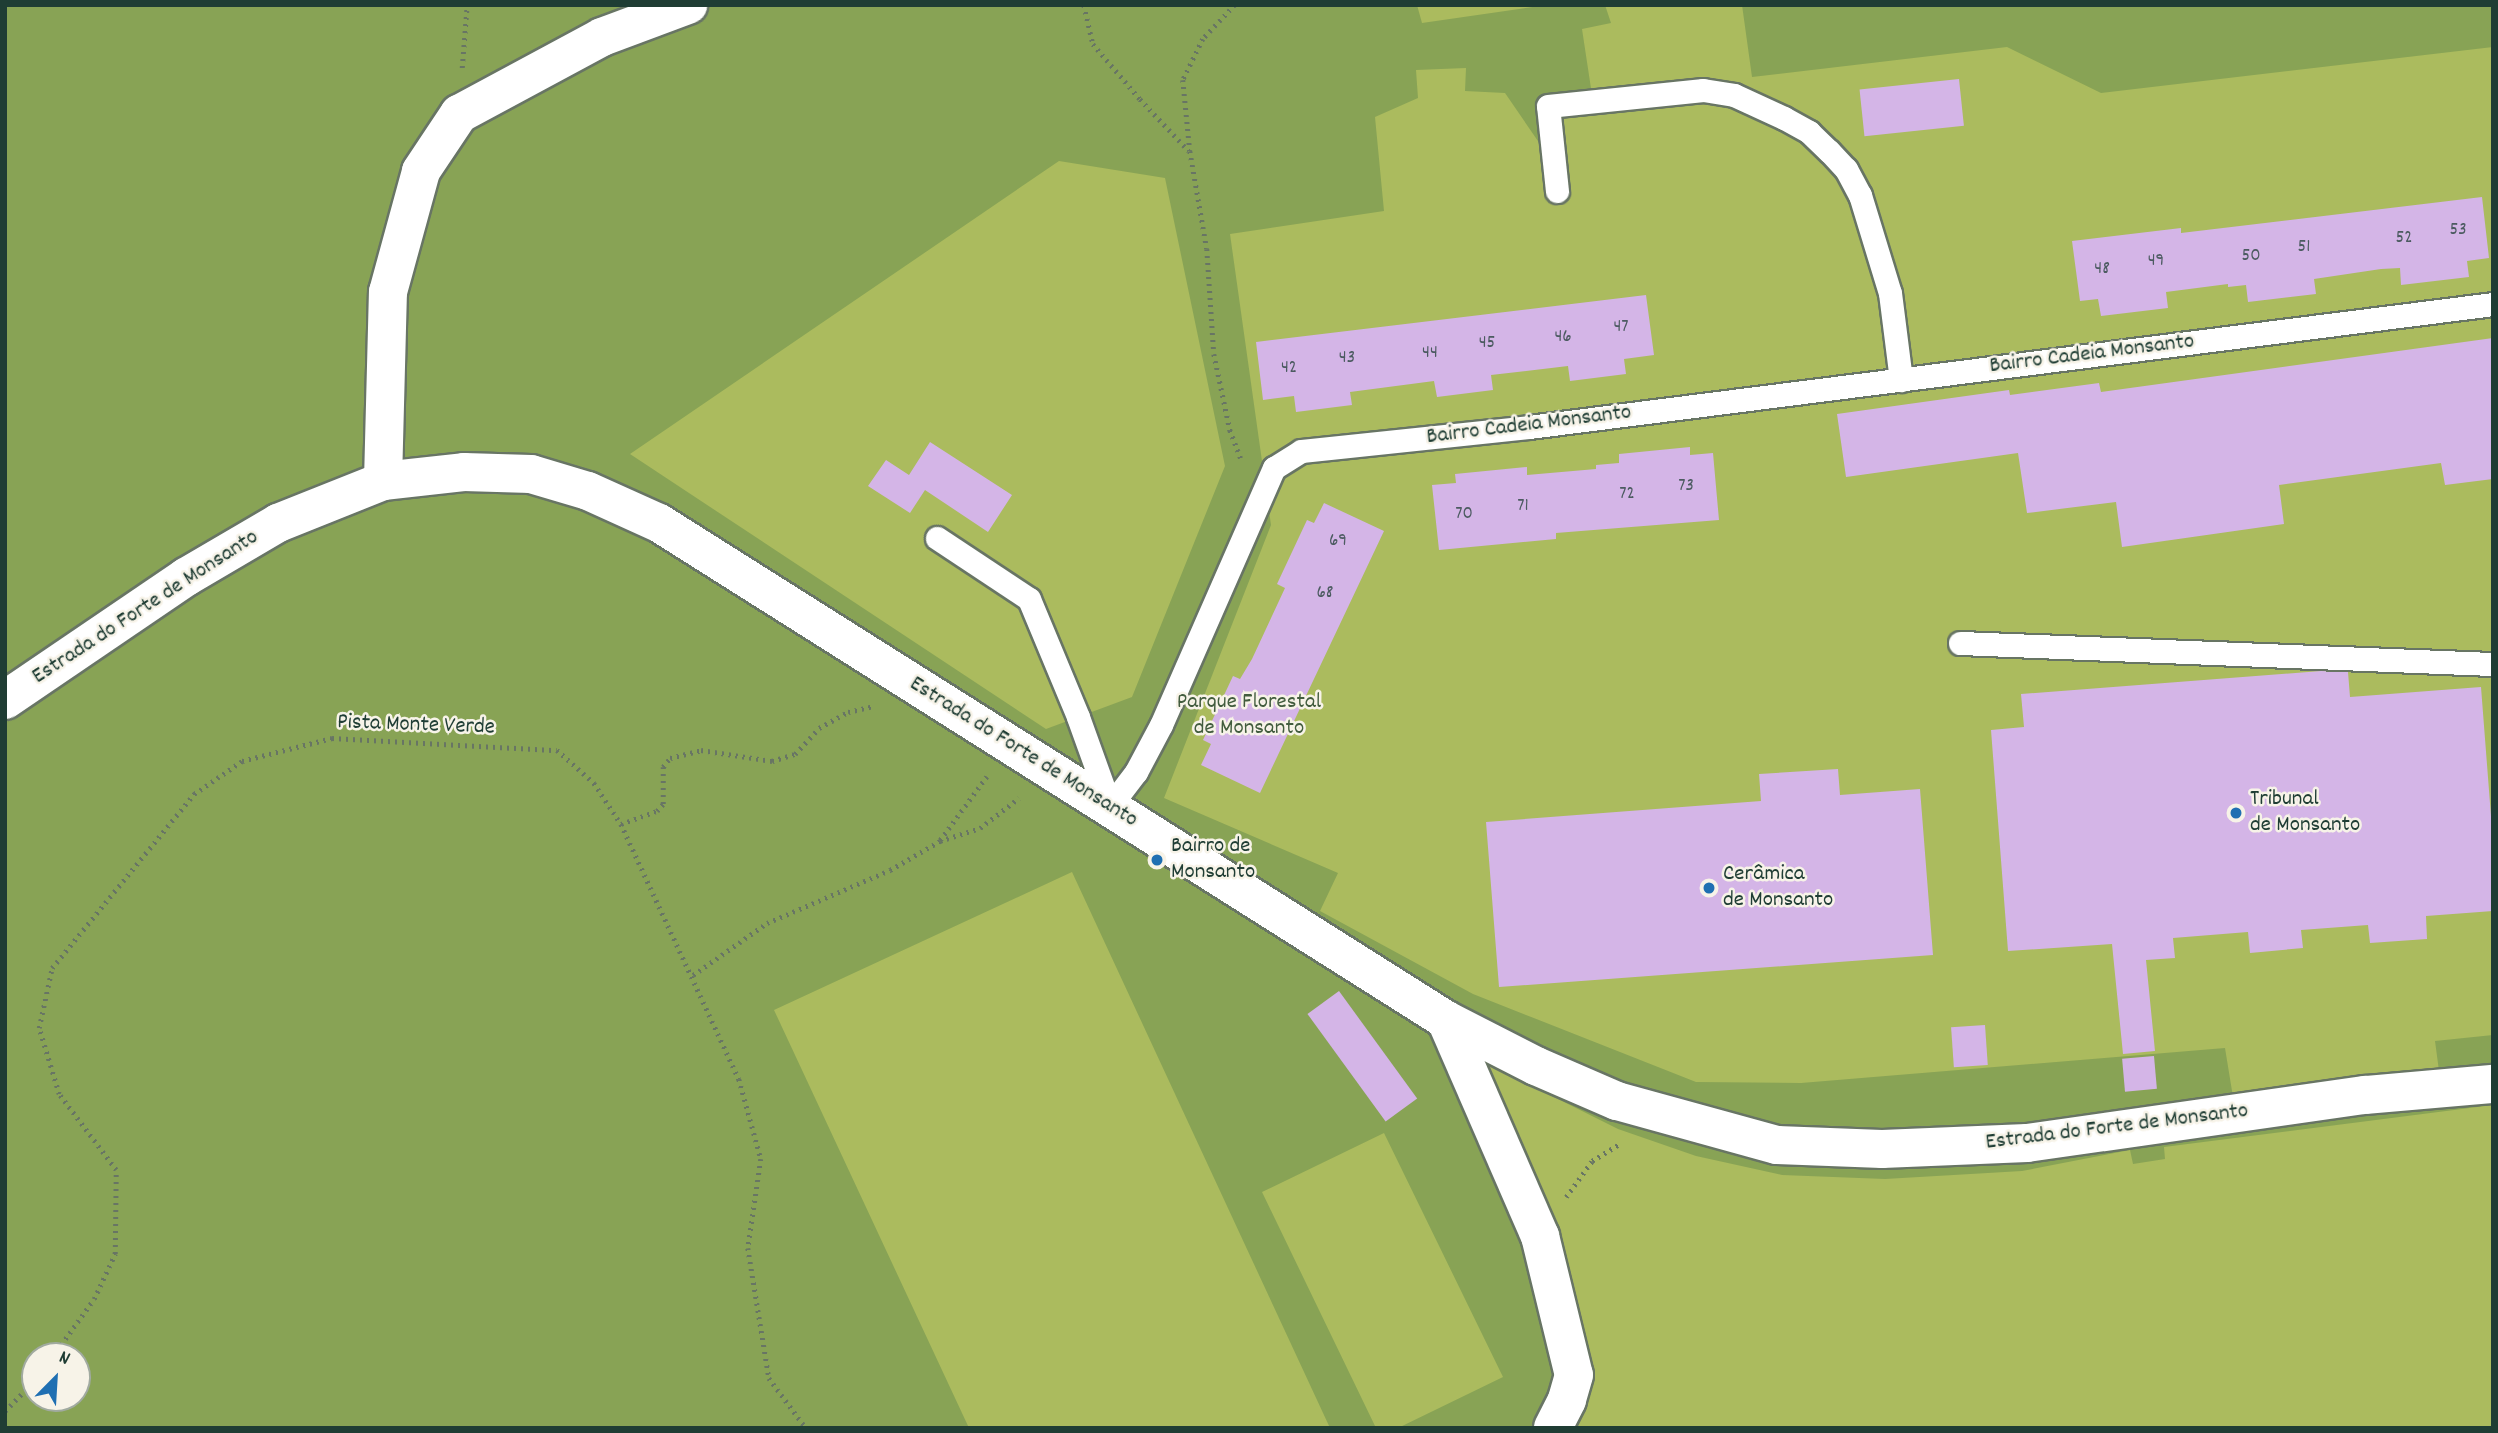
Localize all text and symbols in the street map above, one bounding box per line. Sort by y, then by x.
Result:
house number: 53 [2449,220,2467,242]
house number: 52 [2395,228,2413,250]
house number: 51 [2298,237,2310,259]
house number: 50 [2241,246,2261,268]
house number: 49 [2148,251,2164,273]
house number: 48 [2094,259,2110,281]
house number: 47 [1613,317,1629,339]
house number: 46 [1554,327,1572,349]
street label: Bairro Cadeia Monsanto [1988,329,2196,381]
house number: 45 [1479,333,1495,355]
house number: 44 [1422,343,1438,365]
house number: 43 [1339,348,1355,370]
house number: 42 [1281,358,1297,380]
street label: Bairro Cadeia Monsanto [1425,400,1633,452]
house number: 73 [1678,476,1694,498]
house number: 72 [1619,484,1635,506]
house number: 71 [1517,496,1529,518]
house number: 70 [1455,504,1473,526]
street label: Estrada do Forte de Monsanto [28,524,264,692]
house number: 69 [1329,531,1347,553]
house number: 68 [1317,583,1333,605]
street label: Estrada do Forte de Monsanto [904,671,1142,835]
park label: Parque Florestal de Monsanto [1177,689,1321,743]
street label: Pista Monte Verde [337,709,495,743]
place label: Tribunal de Monsanto [2250,786,2360,840]
marker: Tribunal de Monsanto [2228,805,2244,821]
place label: Bairro de Monsanto [1171,833,1255,887]
marker: Bairro de Monsanto [1149,852,1165,868]
place label: Cerâmica de Monsanto [1723,861,1833,915]
marker: Cerâmica de Monsanto [1701,880,1717,896]
street label: Estrada do Forte de Monsanto [1984,1098,2250,1158]
north arrow [21,1342,91,1412]
text: N [54,1345,74,1373]

